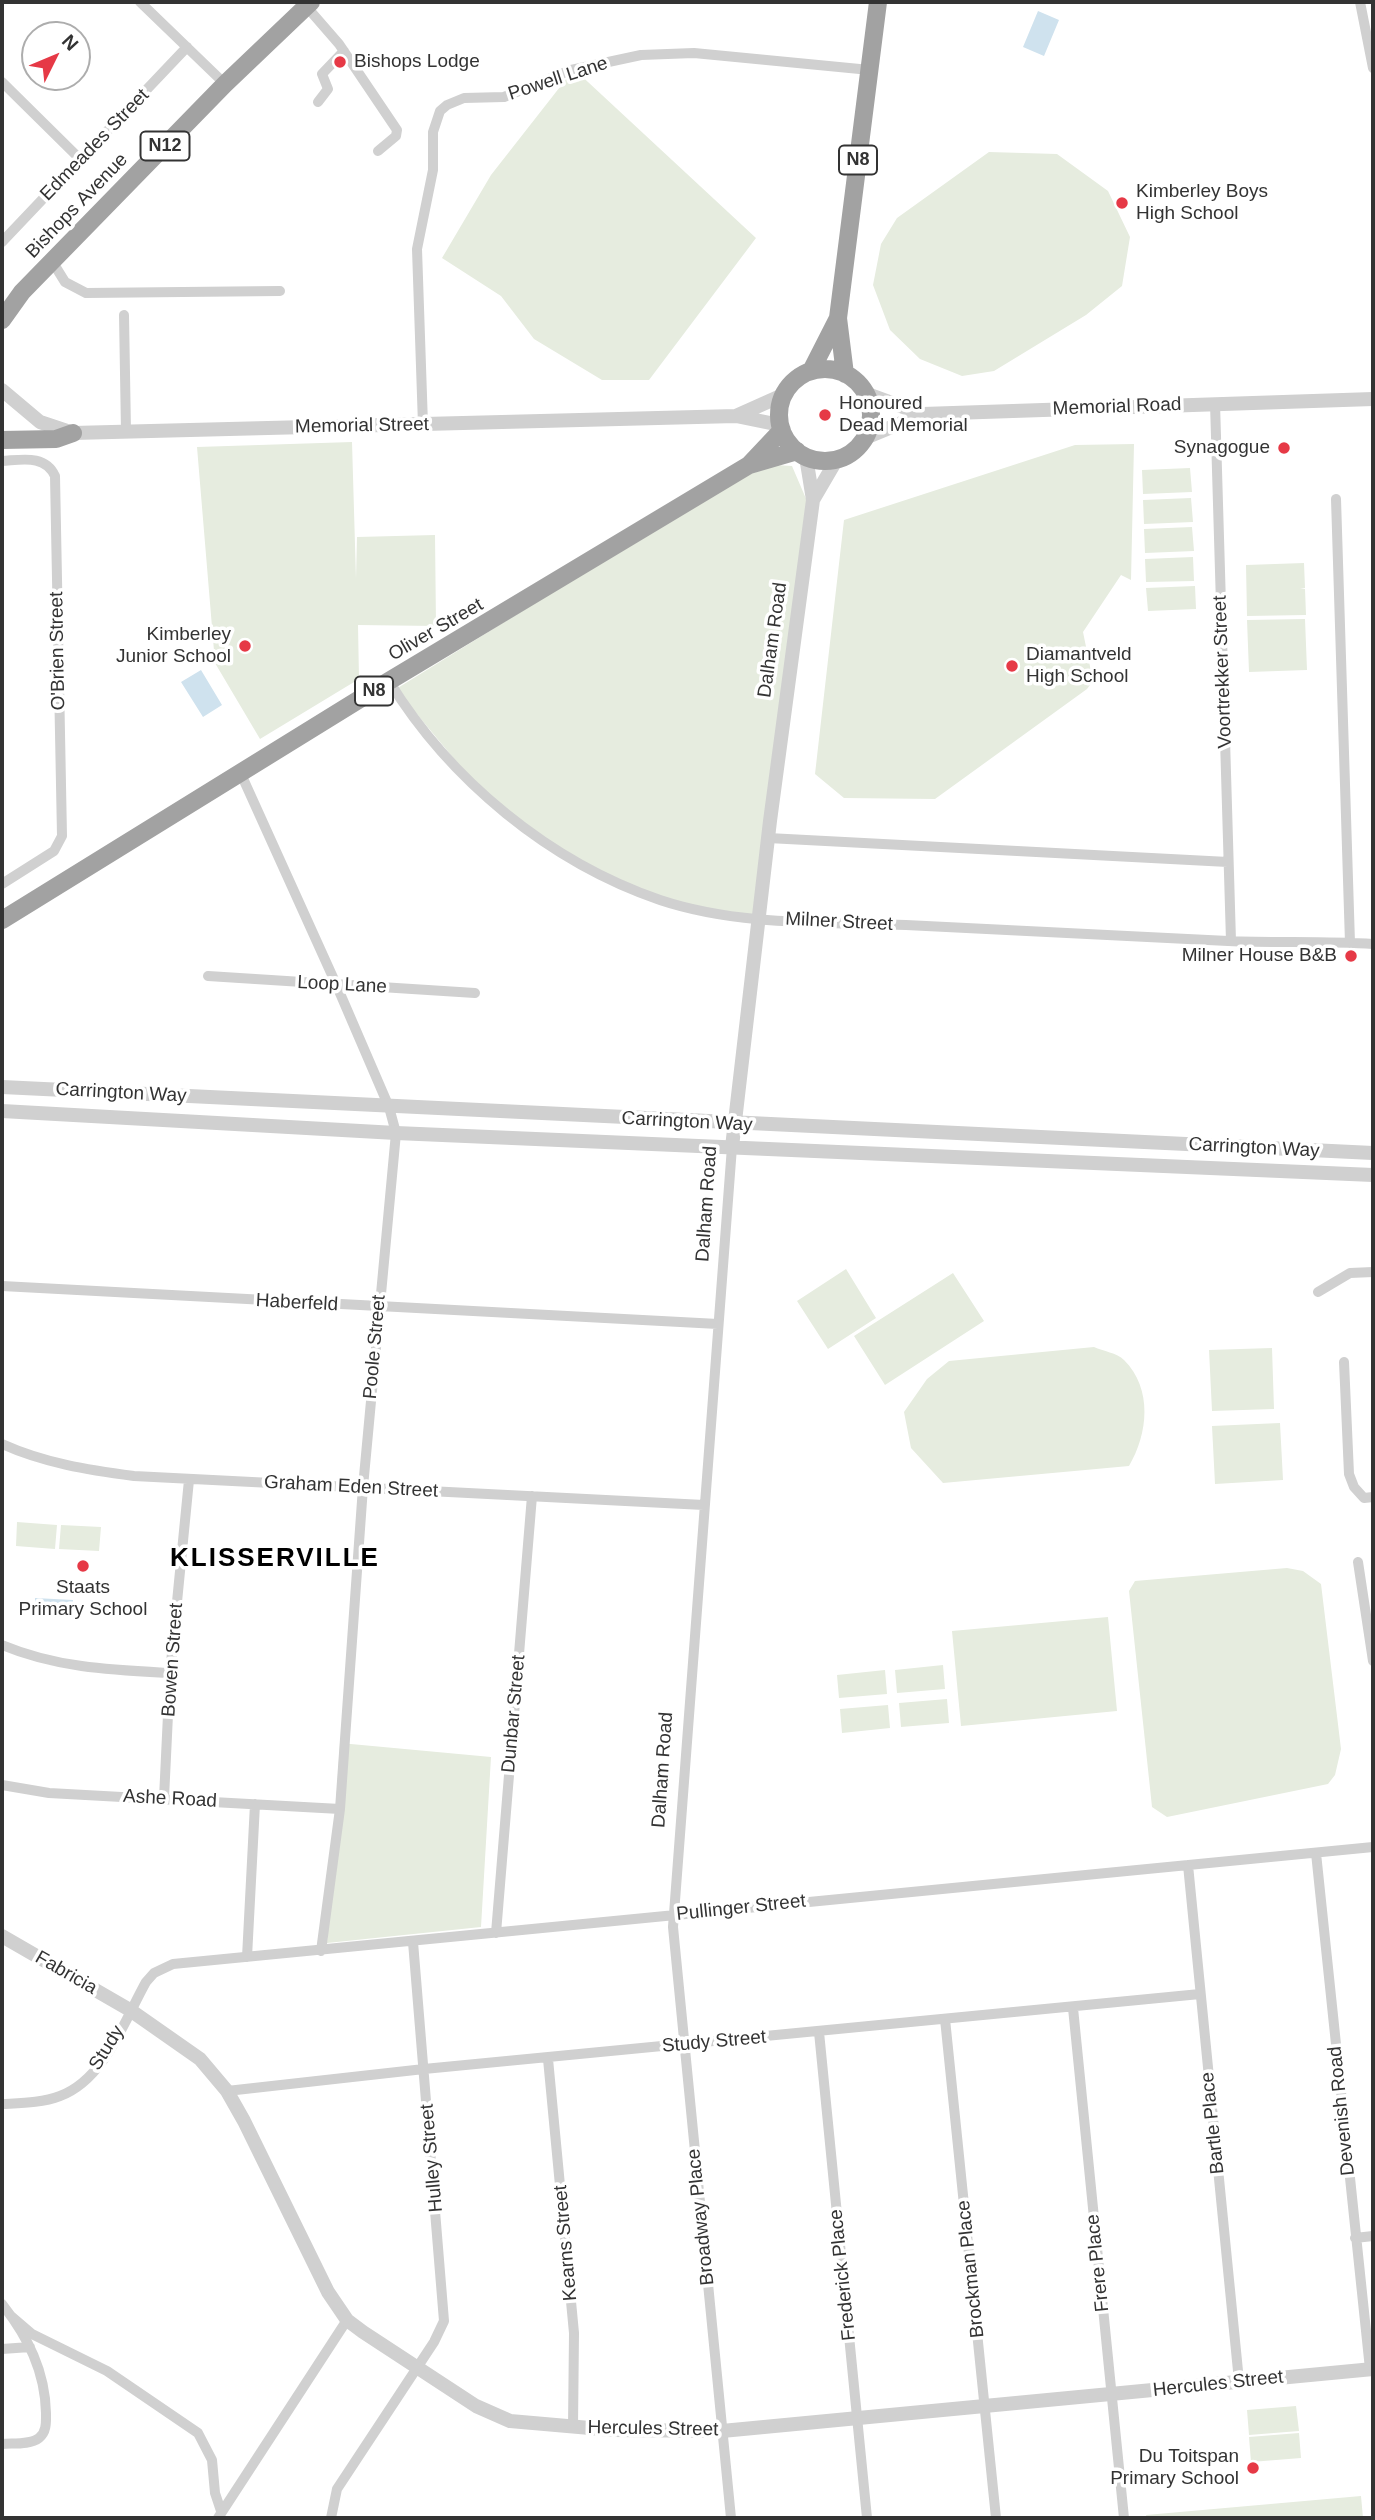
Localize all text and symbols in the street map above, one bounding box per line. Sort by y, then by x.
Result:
north arrow [21,21,91,91]
text: N [58,31,83,55]
place label: Bishops Lodge [354,51,480,73]
street label: Powell Lane [505,52,611,106]
marker: Bishops Lodge [332,54,348,70]
street label: Edmeades Street [36,84,154,206]
road number: N12 [140,132,190,160]
road number: N8 [839,146,877,174]
street label: Bishops Avenue [21,149,133,263]
place label: Kimberley Boys High School [1136,181,1268,225]
marker: Kimberley Boys High School [1114,195,1130,211]
place label: Honoured Dead Memorial [839,393,968,437]
street label: Memorial Road [1052,393,1182,421]
marker: Honoured Dead Memorial [817,407,833,423]
street label: Memorial Street [295,413,429,439]
place label: Synagogue [1174,437,1270,459]
marker: Synagogue [1276,440,1292,456]
street label: Dalham Road [754,581,792,699]
street label: O'Brien Street [46,591,70,711]
street label: Oliver Street [385,594,487,666]
street label: Voortrekker Street [1209,595,1237,749]
place label: Kimberley Junior School [116,624,231,668]
marker: Kimberley Junior School [237,638,253,654]
place label: Diamantveld High School [1026,644,1132,688]
marker: Diamantveld High School [1004,658,1020,674]
road number: N8 [355,676,393,706]
street label: Milner Street [785,908,893,936]
place label: Milner House B&B [1182,945,1337,967]
marker: Milner House B&B [1343,948,1359,964]
street label: Loop Lane [297,971,387,999]
street label: Carrington Way [55,1078,187,1108]
street label: Carrington Way [621,1107,753,1137]
street label: Carrington Way [1188,1133,1320,1163]
street label: Dalham Road [692,1145,722,1263]
street label: Haberfeld [255,1289,339,1317]
street label: Poole Street [359,1294,391,1400]
street label: Graham Eden Street [263,1471,439,1503]
district label: KLISSERVILLE [172,1543,378,1575]
marker: Staats Primary School [75,1558,91,1574]
place label: Staats Primary School [19,1577,147,1621]
street label: Bowen Street [158,1602,188,1718]
street label: Dunbar Street [497,1654,531,1774]
street label: Dalham Road [648,1711,678,1829]
street label: Ashe Road [122,1785,218,1813]
street label: Pullinger Street [675,1890,807,1926]
street label: Fabricia [31,1946,101,2000]
street label: Study [84,2021,130,2075]
street label: Study Street [661,2026,767,2058]
street label: Devenish Road [1324,2045,1360,2177]
street label: Bartle Place [1196,2071,1230,2175]
street label: Hulley Street [416,2103,448,2213]
street label: Broadway Place [682,2148,720,2286]
street label: Kearns Street [550,2184,582,2302]
street label: Brockman Place [952,2199,990,2339]
street label: Frederick Place [825,2208,861,2342]
street label: Frere Place [1082,2213,1114,2313]
street label: Hercules Street [1152,2366,1284,2402]
street label: Hercules Street [587,2416,719,2442]
place label: Du Toitspan Primary School [1110,2446,1239,2490]
marker: Du Toitspan Primary School [1245,2460,1261,2476]

